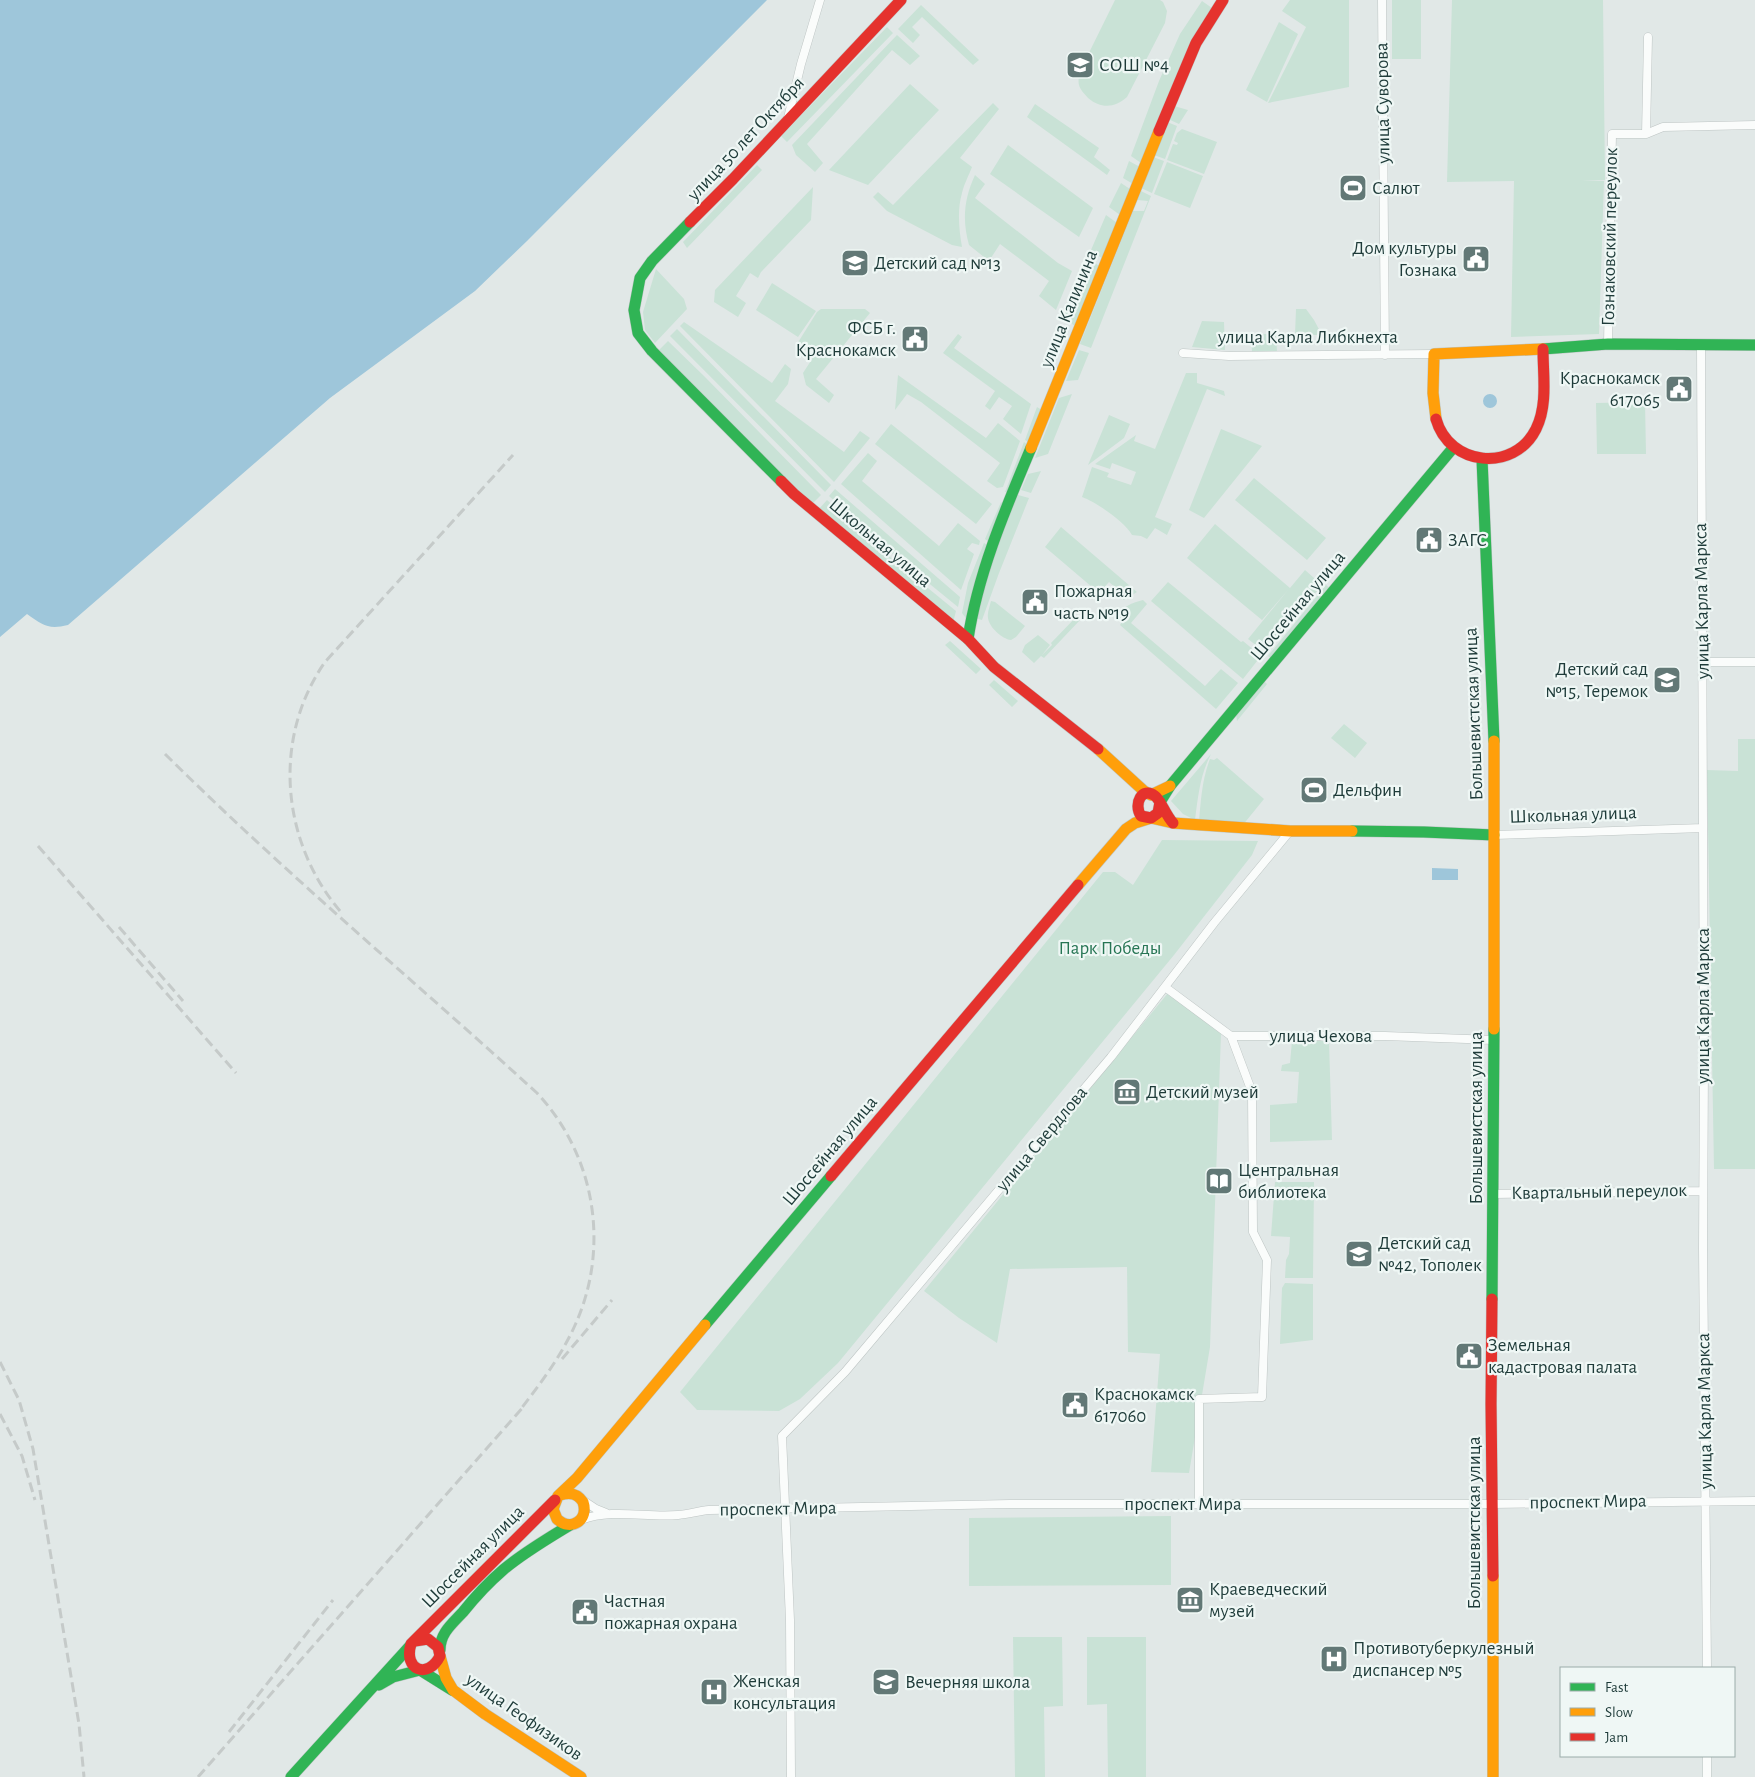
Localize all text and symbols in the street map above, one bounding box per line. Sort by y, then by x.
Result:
street label: улица Суворова [1372,42,1394,165]
school or university icon: СОШ №4 [1065,50,1095,80]
place label: СОШ №4 [1099,56,1169,75]
street label: улица 50 лет Октября [683,74,808,205]
street label: Гознаковский переулок [1599,147,1621,326]
sports icon: Салют [1338,173,1368,203]
place label: Салют [1372,179,1420,198]
place label: Дом культуры Гознака [1352,239,1457,280]
public building icon: Дом культуры Гознака [1461,244,1491,274]
street label: улица Калинина [1036,247,1101,372]
school or university icon: Детский сад №13 [840,248,870,278]
place label: Детский сад №13 [874,254,1001,273]
place label: ФСБ г. Краснокамск [795,319,896,360]
public building icon: ФСБ г. Краснокамск [900,324,930,354]
street label: улица Карла Либкнехта [1217,328,1398,347]
place label: Краснокамск 617065 [1559,369,1660,410]
public building icon: Краснокамск 617065 [1664,374,1694,404]
street label: Школьная улица [825,495,935,591]
street label: улица Карла Маркса [1691,522,1713,680]
public building icon: ЗАГС [1414,525,1444,555]
place label: ЗАГС [1448,531,1487,550]
street label: Шоссейная улица [1247,547,1349,664]
place label: Пожарная часть №19 [1054,582,1133,623]
public building icon: Пожарная часть №19 [1020,587,1050,617]
street label: Большевистская улица [1461,627,1487,801]
place label: Детский сад №15, Теремок [1545,660,1648,701]
school or university icon: Детский сад №15, Теремок [1652,665,1682,695]
sports icon: Дельфин [1299,775,1329,805]
place label: Дельфин [1333,781,1402,800]
street label: Школьная улица [1509,803,1637,827]
street label: улица Карла Маркса [1694,928,1713,1085]
park label: Парк Победы [1059,939,1161,958]
street label: улица Чехова [1269,1027,1373,1046]
street label: Большевистская улица [1467,1031,1486,1205]
museum icon: Детский музей [1112,1077,1142,1107]
street label: улица Свердлова [992,1083,1091,1196]
place label: Детский музей [1146,1083,1259,1102]
street label: Шоссейная улица [779,1092,881,1209]
place label: Центральная библиотека [1238,1161,1339,1202]
library icon: Центральная библиотека [1204,1166,1234,1196]
street label: Квартальный переулок [1511,1181,1687,1203]
place label: Детский сад №42, Тополек [1378,1234,1482,1275]
school or university icon: Детский сад №42, Тополек [1344,1239,1374,1269]
street label: улица Карла Маркса [1694,1332,1716,1490]
place label: Земельная кадастровая палата [1488,1336,1638,1377]
public building icon: Земельная кадастровая палата [1454,1341,1484,1371]
place label: Краснокамск 617060 [1094,1385,1195,1426]
public building icon: Краснокамск 617060 [1060,1390,1090,1420]
street label: Большевистская улица [1465,1436,1484,1610]
street label: проспект Мира [1529,1491,1647,1513]
street label: проспект Мира [1124,1495,1242,1514]
street label: проспект Мира [719,1498,837,1520]
street label: Шоссейная улица [418,1502,528,1612]
place label: Краеведческий музей [1209,1580,1328,1621]
museum icon: Краеведческий музей [1175,1585,1205,1615]
place label: Частная пожарная охрана [604,1592,738,1633]
public building icon: Частная пожарная охрана [570,1597,600,1627]
place label: Противотуберкулезный диспансер №5 [1353,1639,1534,1680]
hospital icon: Противотуберкулезный диспансер №5 [1319,1644,1349,1674]
school or university icon: Вечерняя школа [871,1667,901,1697]
legend [1560,1667,1735,1757]
street label: улица Геофизиков [461,1669,586,1764]
place label: Женская консультация [733,1672,836,1713]
place label: Вечерняя школа [905,1673,1030,1692]
hospital icon: Женская консультация [699,1677,729,1707]
text: Fast [1605,1680,1629,1695]
text: Slow [1605,1705,1633,1720]
text: Jam [1605,1730,1628,1745]

